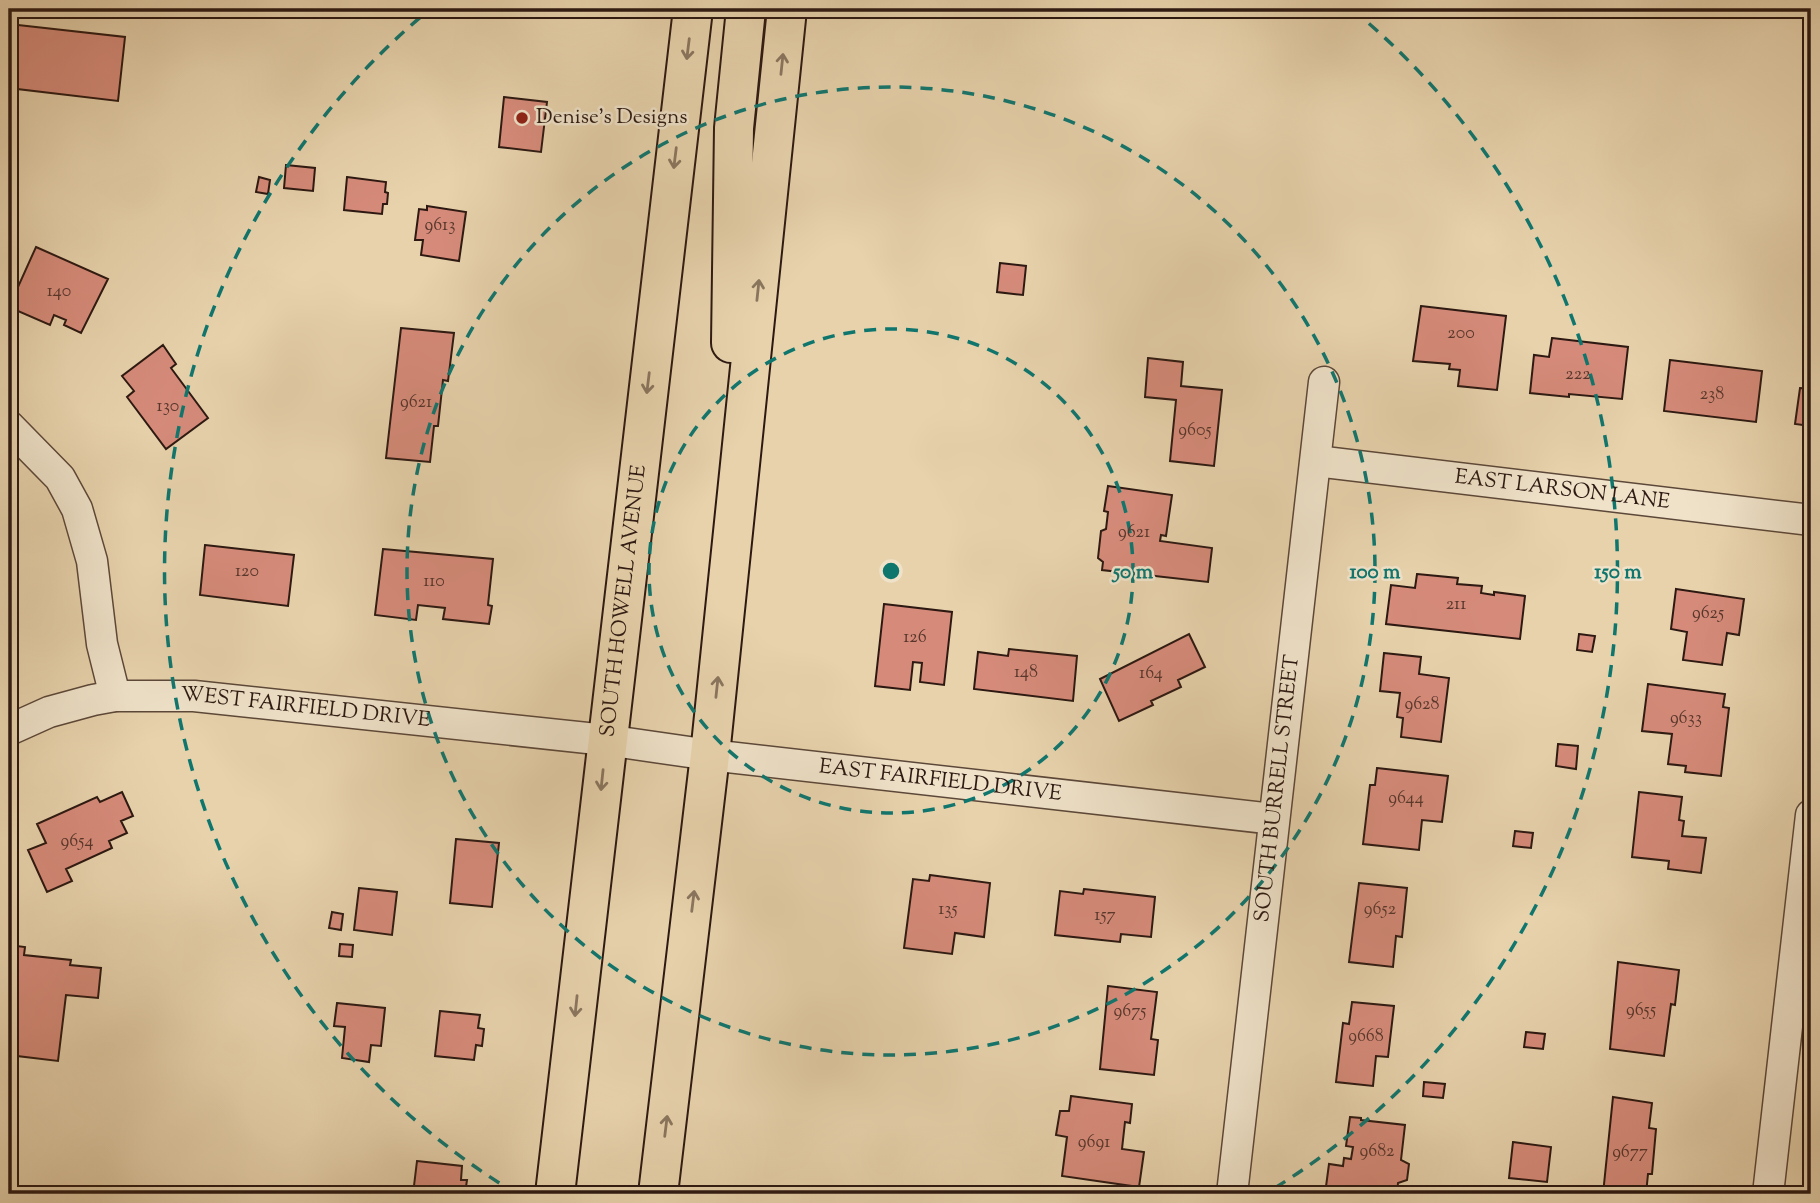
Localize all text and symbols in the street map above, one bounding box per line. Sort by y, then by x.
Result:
one-way arrow [681,37,694,60]
one-way arrow [775,53,788,76]
place label: Denise's Designs [536,103,688,133]
marker: Denise's Designs [514,110,530,126]
one-way arrow [668,146,681,168]
house number: 9613 [425,213,455,239]
house number: 140 [47,279,71,305]
one-way arrow [752,279,765,302]
house number: 200 [1447,321,1475,347]
house number: 222 [1565,362,1591,388]
one-way arrow [642,372,655,394]
house number: 238 [1700,382,1724,408]
house number: 9621 [400,390,432,416]
house number: 130 [157,394,179,420]
house number: 9605 [1178,418,1212,444]
street label: SOUTH HOWELL AVENUE [593,463,655,739]
street label: EAST LARSON LANE [1453,463,1672,518]
house number: 9621 [1118,520,1150,546]
text: 50 m [1111,558,1154,588]
text: 100 m [1350,558,1401,588]
text: 150 m [1594,558,1642,588]
house number: 120 [235,559,259,585]
centre of rings [879,559,903,583]
house number: 110 [423,569,445,595]
house number: 211 [1446,592,1466,618]
house number: 9625 [1692,601,1724,627]
house number: 126 [903,625,927,651]
street label: SOUTH BURRELL STREET [1248,653,1308,924]
house number: 148 [1014,660,1038,686]
house number: 164 [1139,661,1163,687]
one-way arrow [711,676,724,699]
street label: WEST FAIRFIELD DRIVE [181,681,432,736]
house number: 9628 [1405,692,1439,718]
house number: 9633 [1670,706,1702,732]
street label: EAST FAIRFIELD DRIVE [817,752,1063,810]
one-way arrow [595,768,608,791]
house number: 9644 [1388,786,1424,812]
house number: 9654 [61,829,93,855]
one-way arrow [686,890,699,912]
house number: 135 [938,897,958,923]
house number: 9652 [1364,897,1397,923]
house number: 157 [1094,903,1116,929]
one-way arrow [569,994,582,1017]
house number: 9655 [1626,998,1656,1024]
house number: 9675 [1114,999,1146,1025]
house number: 9668 [1348,1024,1384,1050]
one-way arrow [660,1116,673,1138]
house number: 9691 [1078,1130,1110,1156]
house number: 9682 [1360,1139,1395,1165]
house number: 9677 [1612,1140,1648,1166]

